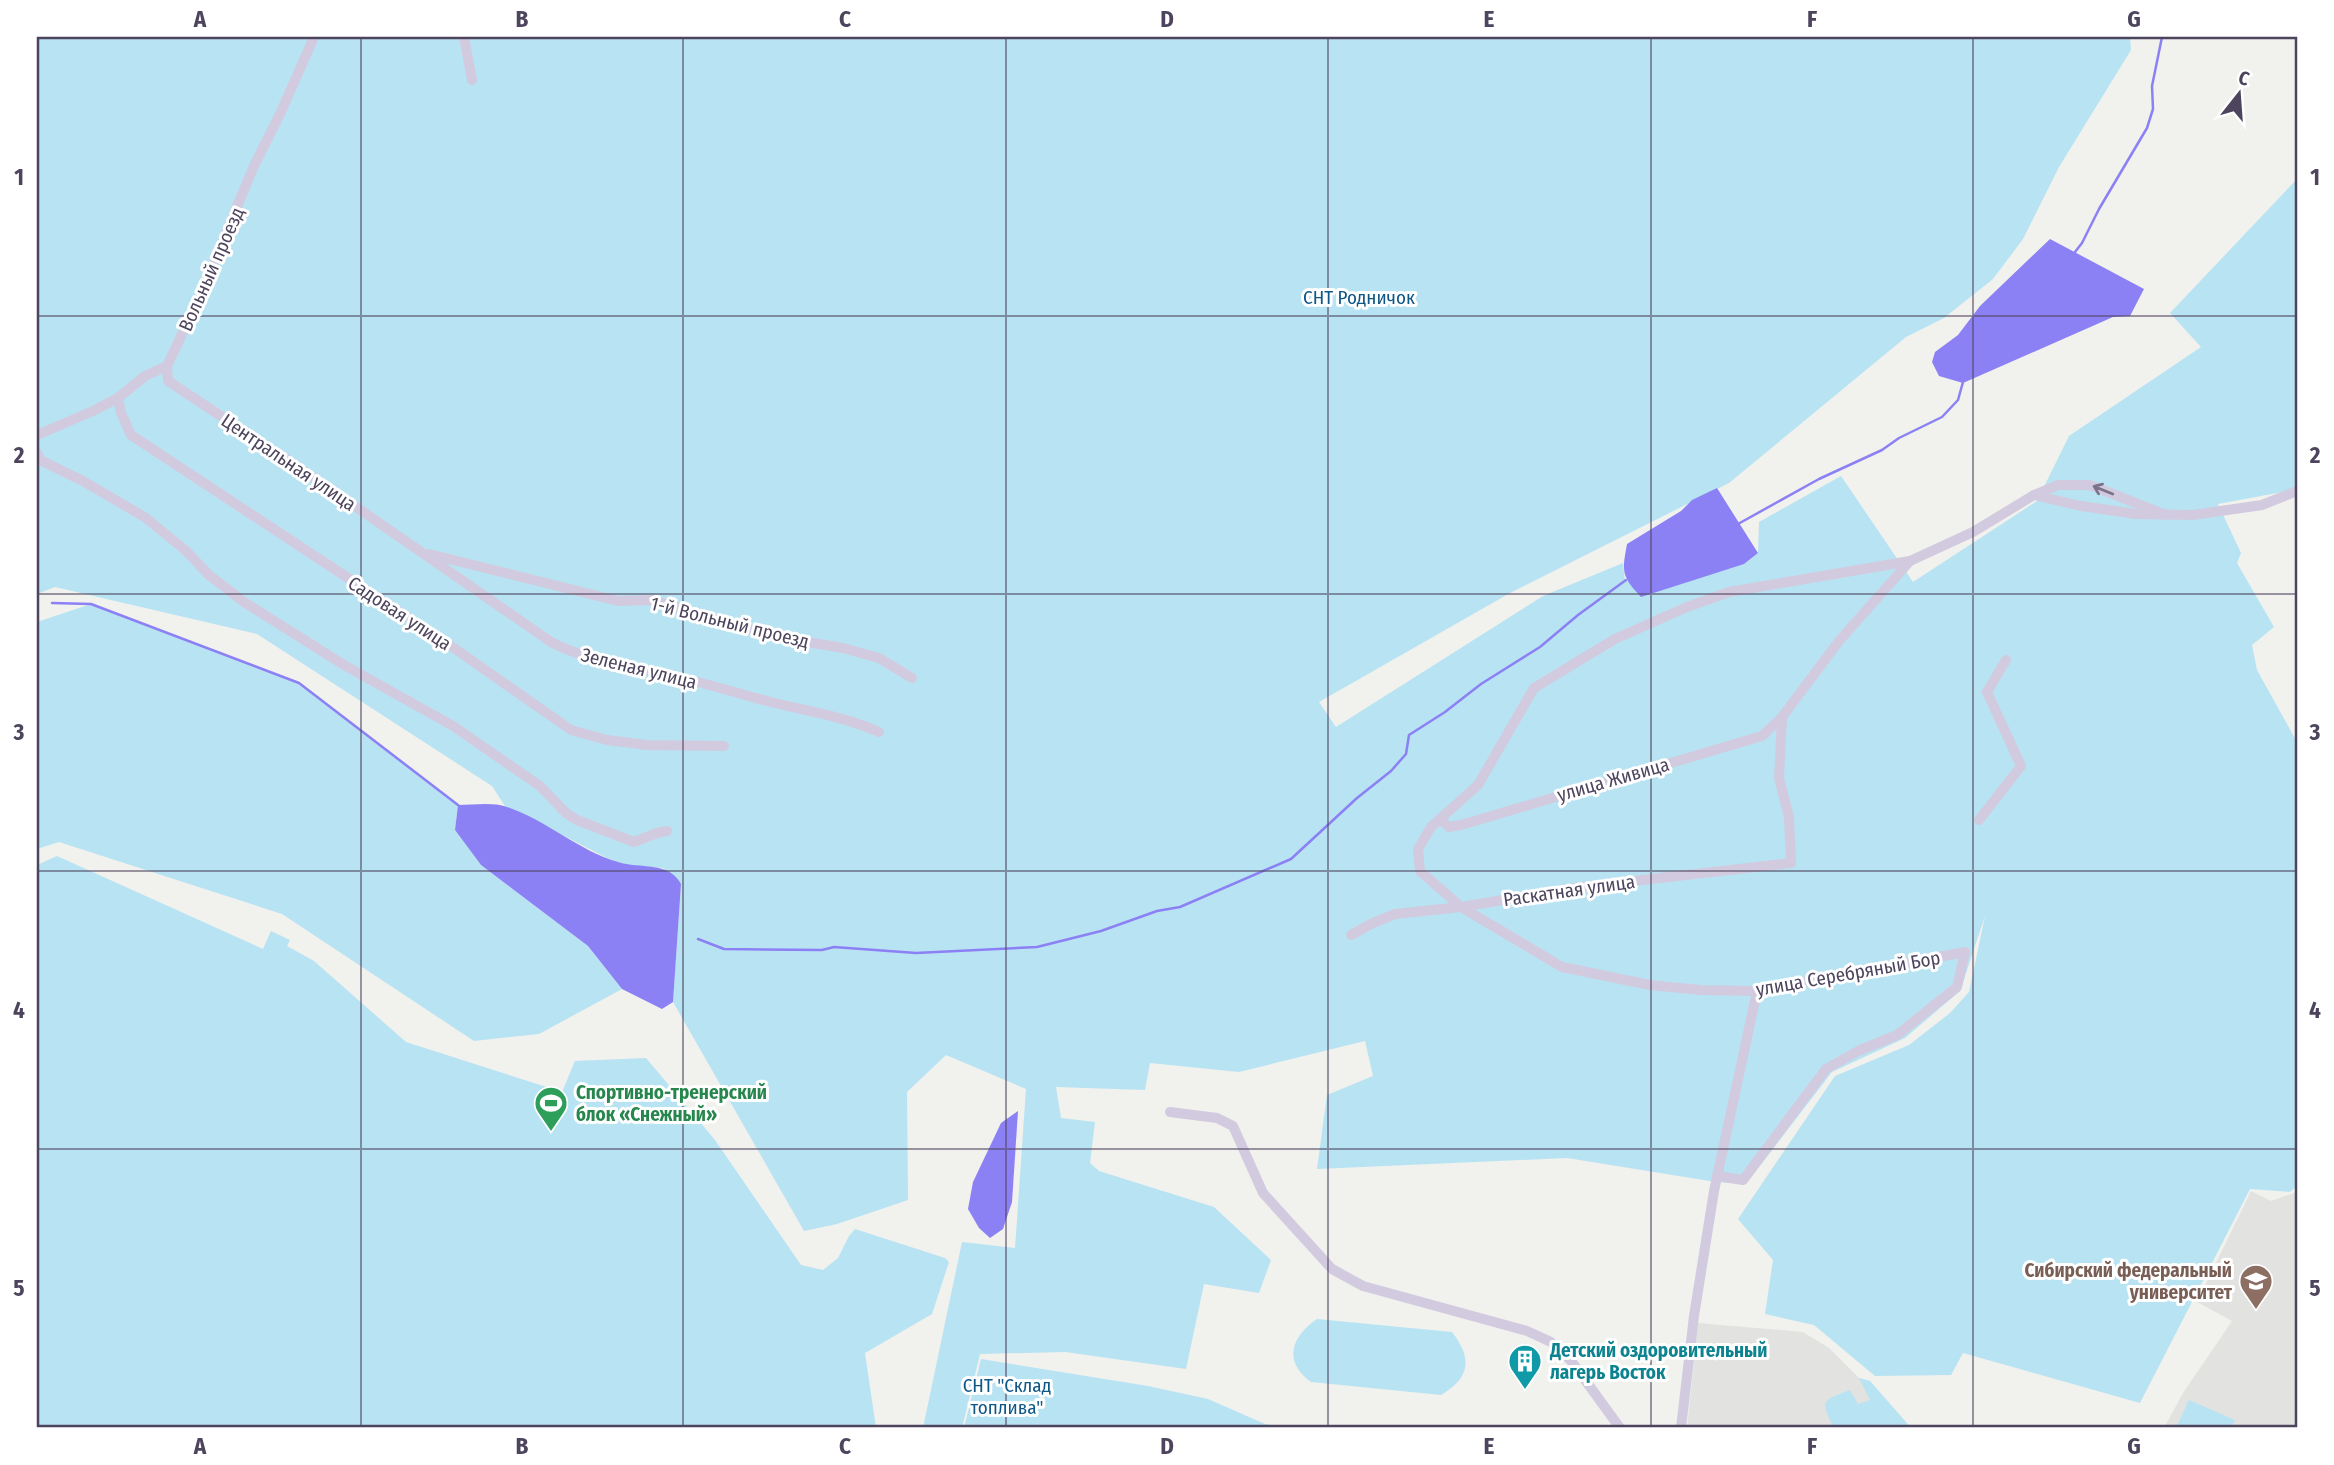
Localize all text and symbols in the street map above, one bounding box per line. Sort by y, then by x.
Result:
text: A [193,5,207,33]
text: B [516,5,529,33]
text: C [839,5,851,33]
text: D [1160,5,1174,33]
text: E [1484,5,1495,33]
text: F [1807,5,1817,33]
text: G [2127,5,2141,33]
north arrow [2204,60,2274,130]
text: С [2236,66,2252,91]
text: 1 [14,163,24,191]
text: 1 [2310,163,2320,191]
street label: Вольный проезд [174,204,249,335]
park label: СНТ Родничок [1303,286,1415,309]
street label: Центральная улица [217,409,360,516]
text: 2 [13,441,25,469]
text: 2 [2309,441,2321,469]
one-way arrow [2092,483,2114,496]
street label: Садовая улица [344,572,456,655]
street label: 1-й Вольный проезд [648,592,811,653]
street label: Зеленая улица [579,643,699,694]
text: 3 [13,718,25,746]
text: 3 [2309,718,2321,746]
street label: улица Живица [1554,753,1672,806]
street label: Раскатная улица [1502,870,1636,911]
street label: улица Серебряный Бор [1754,946,1942,1001]
text: 4 [13,996,25,1024]
text: 4 [2309,996,2321,1024]
place label: Спортивно-тренерский блок «Снежный» [576,1081,767,1126]
sports icon: Спортивно-тренерский блок «Снежный» [532,1084,570,1133]
place label: Сибирский федеральный университет [2025,1259,2233,1304]
school or university icon: Сибирский федеральный университет [2237,1262,2275,1311]
text: 5 [13,1274,25,1302]
text: 5 [2309,1274,2321,1302]
place label: Детский оздоровительный лагерь Восток [1549,1339,1768,1384]
building icon: Детский оздоровительный лагерь Восток [1506,1342,1544,1391]
park label: СНТ "Склад топлива" [963,1374,1051,1419]
text: A [193,1432,207,1460]
text: B [516,1432,529,1460]
text: C [839,1432,851,1460]
text: D [1160,1432,1174,1460]
text: E [1484,1432,1495,1460]
text: F [1807,1432,1817,1460]
text: G [2127,1432,2141,1460]

